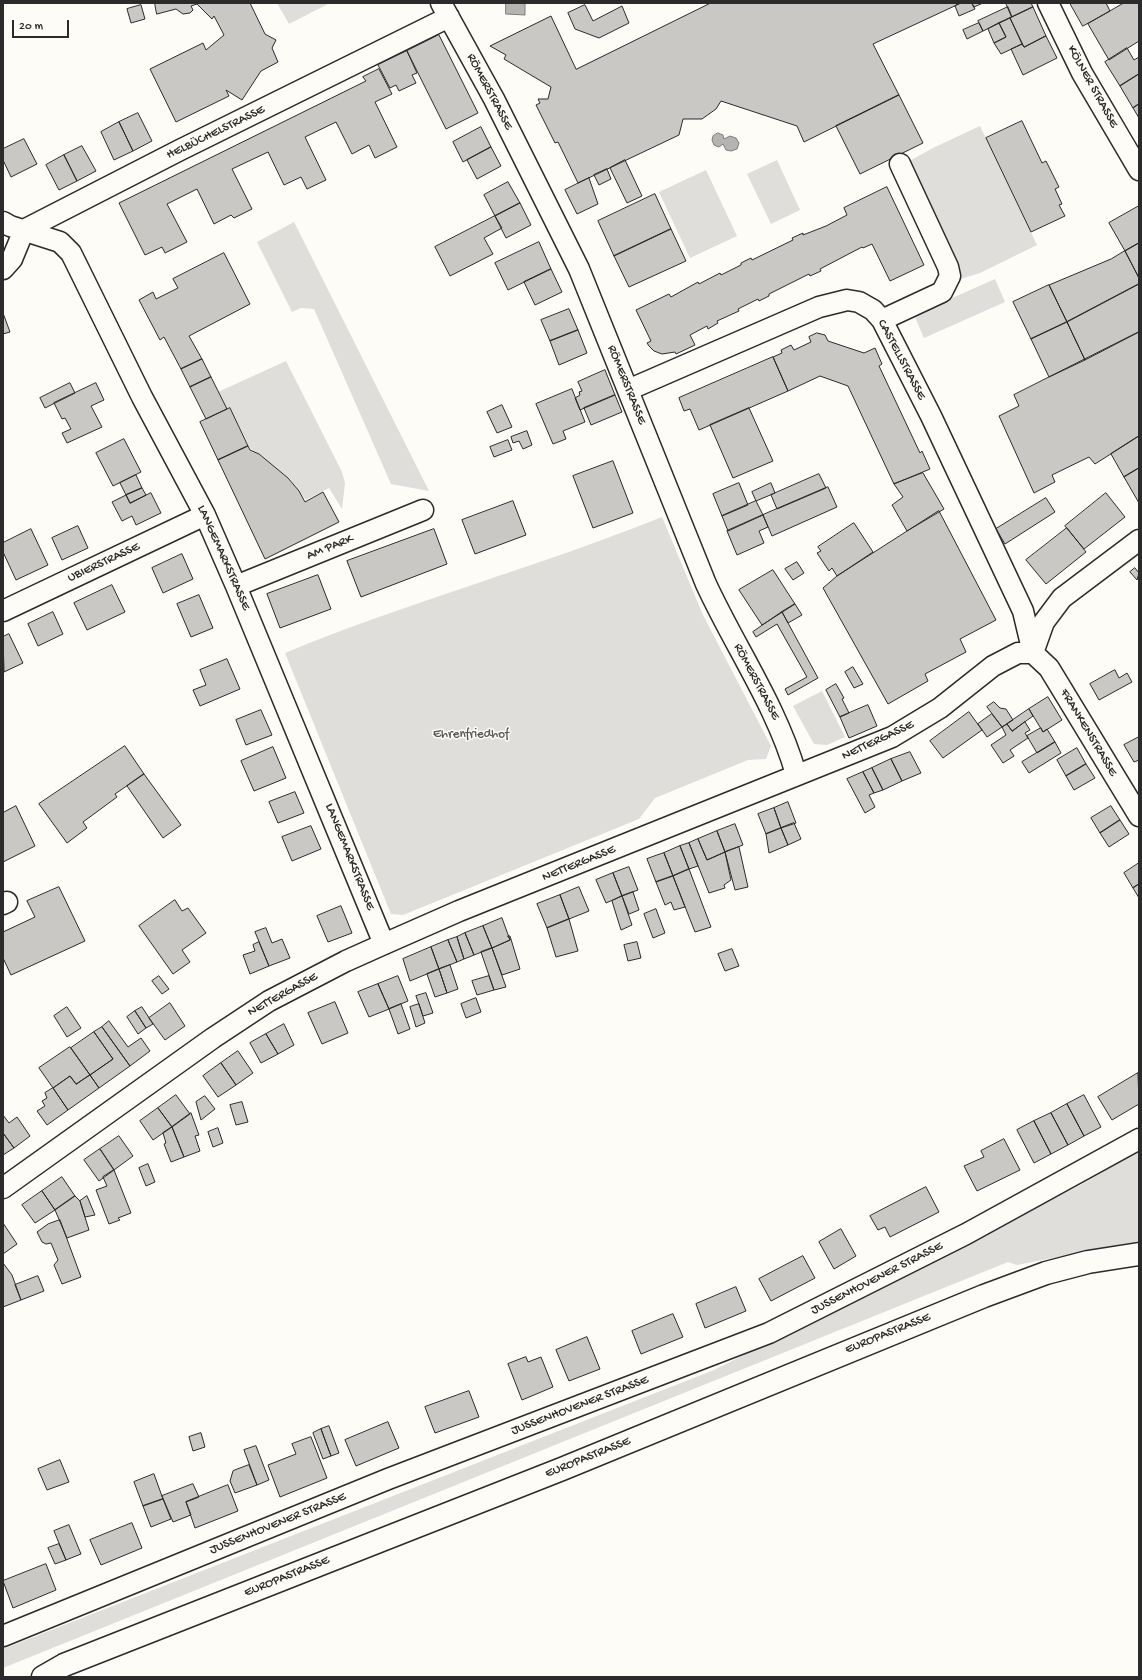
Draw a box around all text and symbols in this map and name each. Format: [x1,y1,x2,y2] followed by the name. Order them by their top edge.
[14,12,71,38] scale bar
[19,20,43,34] text: 20 m
[1063,43,1121,131] street label: KÖLNER STRASSE
[462,51,516,133] street label: RÖMERSTRASSE
[164,102,268,164] street label: HELBÜCHELSTRASSE
[873,317,929,403] street label: CASTELLSTRASSE
[603,343,649,427] street label: RÖMERSTRASSE
[193,503,253,613] street label: LANGEMARKSTRASSE
[305,532,355,564] street label: AM PARK
[65,539,143,587] street label: UBIERSTRASSE
[729,641,783,723] street label: RÖMERSTRASSE
[1056,687,1120,779] street label: FRANKENSTRASSE
[840,718,916,764] street label: NETTERGASSE
[433,727,509,743] park label: Ehrenfriedhof
[321,801,377,913] street label: LANGEMARKSTRASSE
[540,842,618,886] street label: NETTERGASSE
[245,969,321,1021] street label: NETTERGASSE
[809,1239,945,1319] street label: JUSSENHOVENER STRASSE
[843,1310,933,1358] street label: EUROPASTRASSE
[509,1373,651,1439] street label: JUSSENHOVENER STRASSE
[543,1434,633,1482] street label: EUROPASTRASSE
[208,1489,348,1559] street label: JUSSENHOVENER STRASSE
[242,1553,332,1601] street label: EUROPASTRASSE

